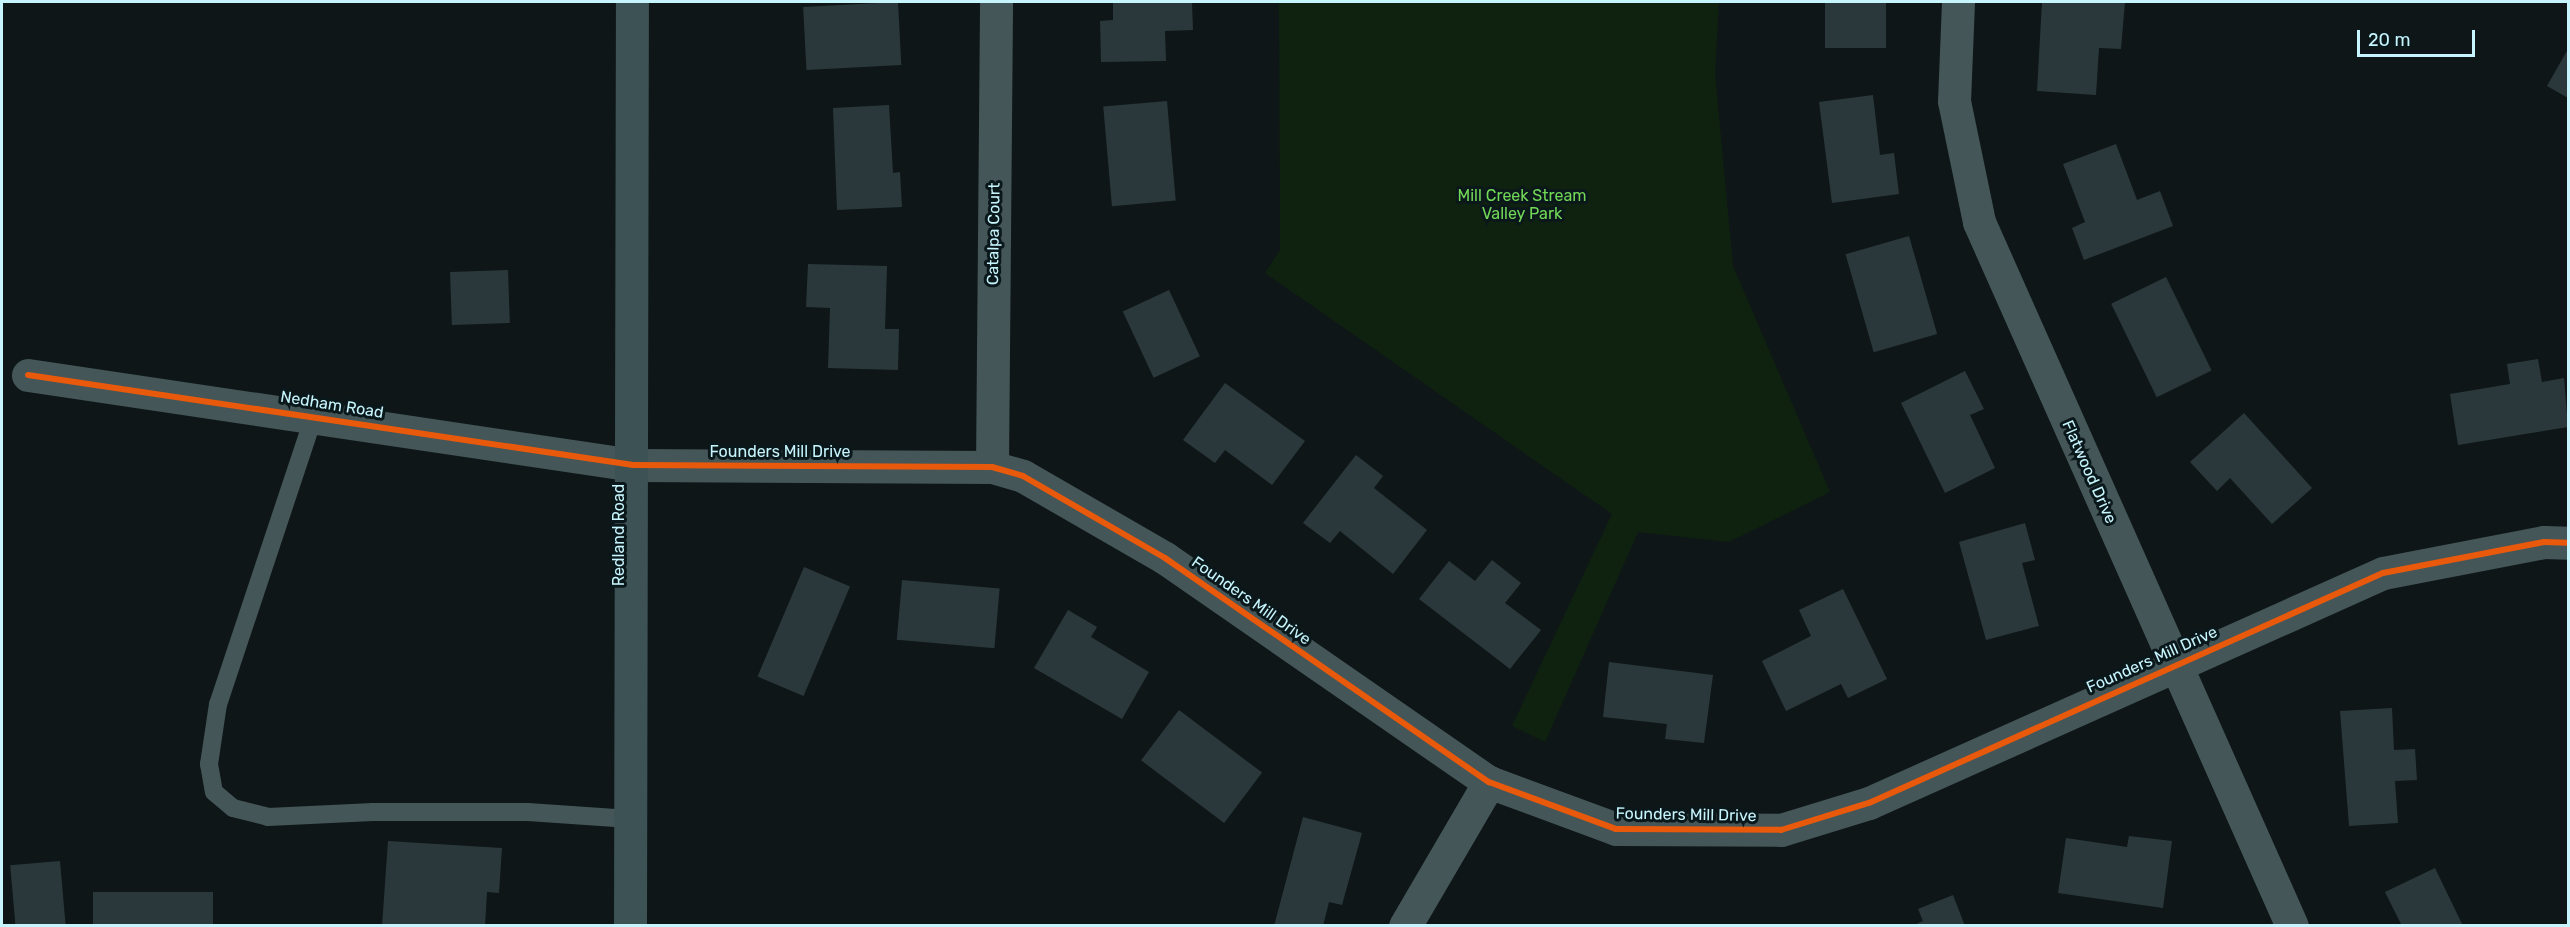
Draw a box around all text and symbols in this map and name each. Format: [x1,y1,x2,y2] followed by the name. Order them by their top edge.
[2360,18,2478,56] scale bar
[2368,29,2410,51] text: 20 m
[984,183,1004,285] street label: Catalpa Court
[1457,186,1587,224] park label: Mill Creek Stream Valley Park
[279,387,385,423] street label: Nedham Road
[2058,417,2120,527] street label: Flatwood Drive
[709,442,851,462] street label: Founders Mill Drive
[609,484,629,586] street label: Redland Road
[1188,553,1314,649] street label: Founders Mill Drive
[2084,623,2220,697] street label: Founders Mill Drive
[1615,804,1757,826] street label: Founders Mill Drive

